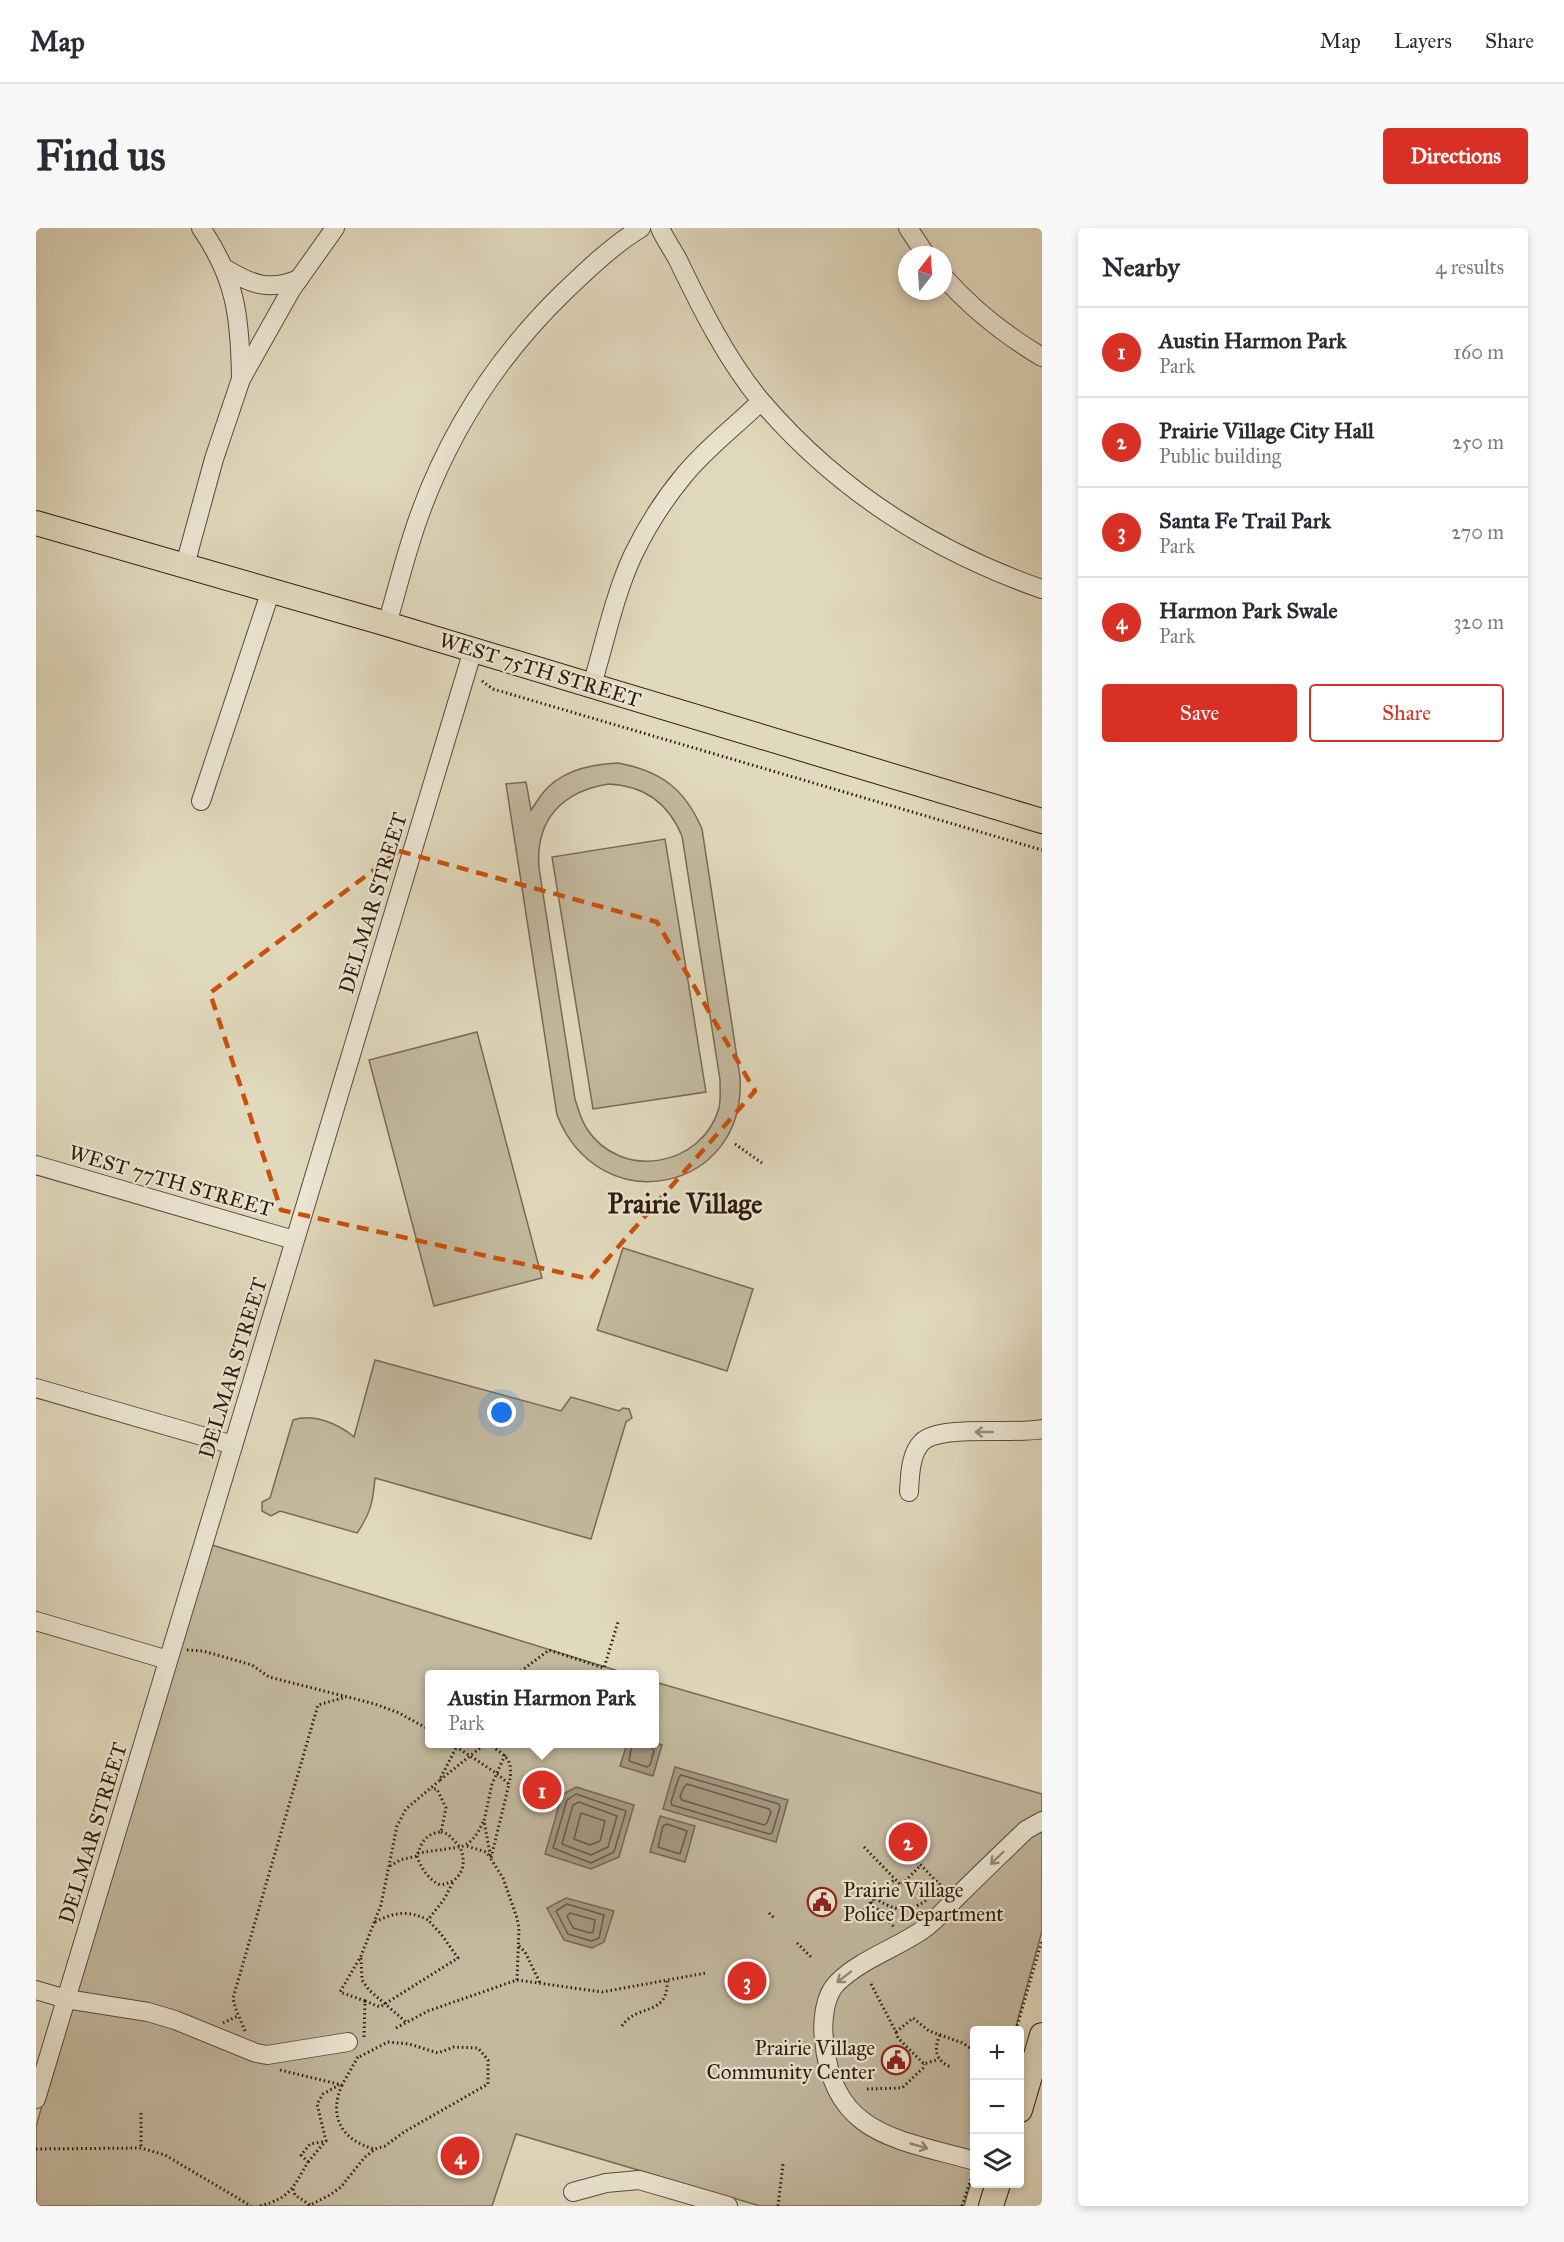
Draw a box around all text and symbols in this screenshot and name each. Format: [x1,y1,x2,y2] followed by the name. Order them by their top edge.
[30,24,85,59] text: Map
[1320,28,1361,54] text: Map
[1394,28,1452,54] text: Layers
[1485,28,1534,54] text: Share
[1383,128,1528,184] button: Directions
[36,130,166,182] text: Find us
[898,246,952,300] north arrow
[1102,251,1180,283] text: Nearby
[1435,255,1504,279] text: 4 results
[1159,327,1346,354] text: Austin Harmon Park
[1118,340,1125,364] text: 1
[1453,340,1504,364] text: 160 m
[1159,354,1195,378] text: Park
[1159,417,1374,444] text: Prairie Village City Hall
[1117,430,1126,454] text: 2
[1452,430,1504,454] text: 250 m
[1159,444,1281,468] text: Public building
[1159,507,1331,534] text: Santa Fe Trail Park
[1118,520,1126,544] text: 3
[1451,520,1504,544] text: 270 m
[1159,534,1195,558] text: Park
[1159,597,1338,624] text: Harmon Park Swale
[1116,610,1127,634] text: 4
[1453,610,1504,634] text: 320 m
[1159,624,1195,648] text: Park
[436,627,644,713] street label: WEST 75TH STREET
[1102,684,1297,742] button: Save
[1309,684,1504,742] button: Share
[333,809,413,997] street label: DELMAR STREET
[66,1139,276,1223] street label: WEST 77TH STREET
[608,1187,762,1221] district label: Prairie Village
[193,1274,273,1462] street label: DELMAR STREET
[487,1398,516,1427] your location
[974,1426,994,1438] one-way arrow
[425,1670,659,1748] popup
[448,1684,636,1711] text: Austin Harmon Park
[448,1711,484,1735] text: Park
[53,1739,133,1927] street label: DELMAR STREET
[522,1768,562,1812] pin: 1
[888,1820,928,1864] pin: 2
[990,1850,1005,1865] one-way arrow
[843,1877,1004,1927] place label: Prairie Village Police Department
[806,1886,838,1918] public building icon: Prairie Village Police Department
[728,1958,766,2004] pin: 3
[837,1970,853,1983] one-way arrow
[970,2026,1024,2188] map controls
[970,2026,1024,2080] button: +
[706,2035,875,2085] place label: Prairie Village Community Center
[880,2044,912,2076] public building icon: Prairie Village Community Center
[970,2080,1024,2134] button: −
[440,2134,480,2178] pin: 4
[970,2134,1024,2188] button: layers
[909,2140,928,2152] one-way arrow

